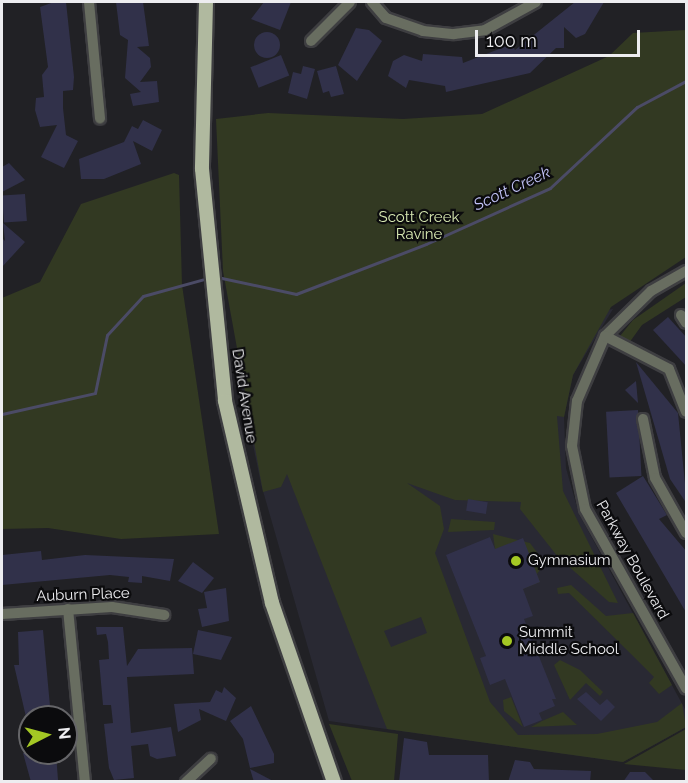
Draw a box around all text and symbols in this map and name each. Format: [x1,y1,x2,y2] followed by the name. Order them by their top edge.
[478,18,643,56] scale bar
[486,30,537,51] text: 100 m
[471,163,553,215] water label: Scott Creek
[379,208,459,243] park label: Scott Creek Ravine
[228,347,260,445] street label: David Avenue
[592,497,672,623] street label: Parkway Boulevard
[528,552,611,570] place label: Gymnasium
[509,554,523,568] marker: Gymnasium
[36,584,130,606] street label: Auburn Place
[519,623,619,658] place label: Summit Middle School
[500,634,514,648] marker: Summit Middle School
[18,705,78,765] north arrow
[54,726,74,740] text: N

